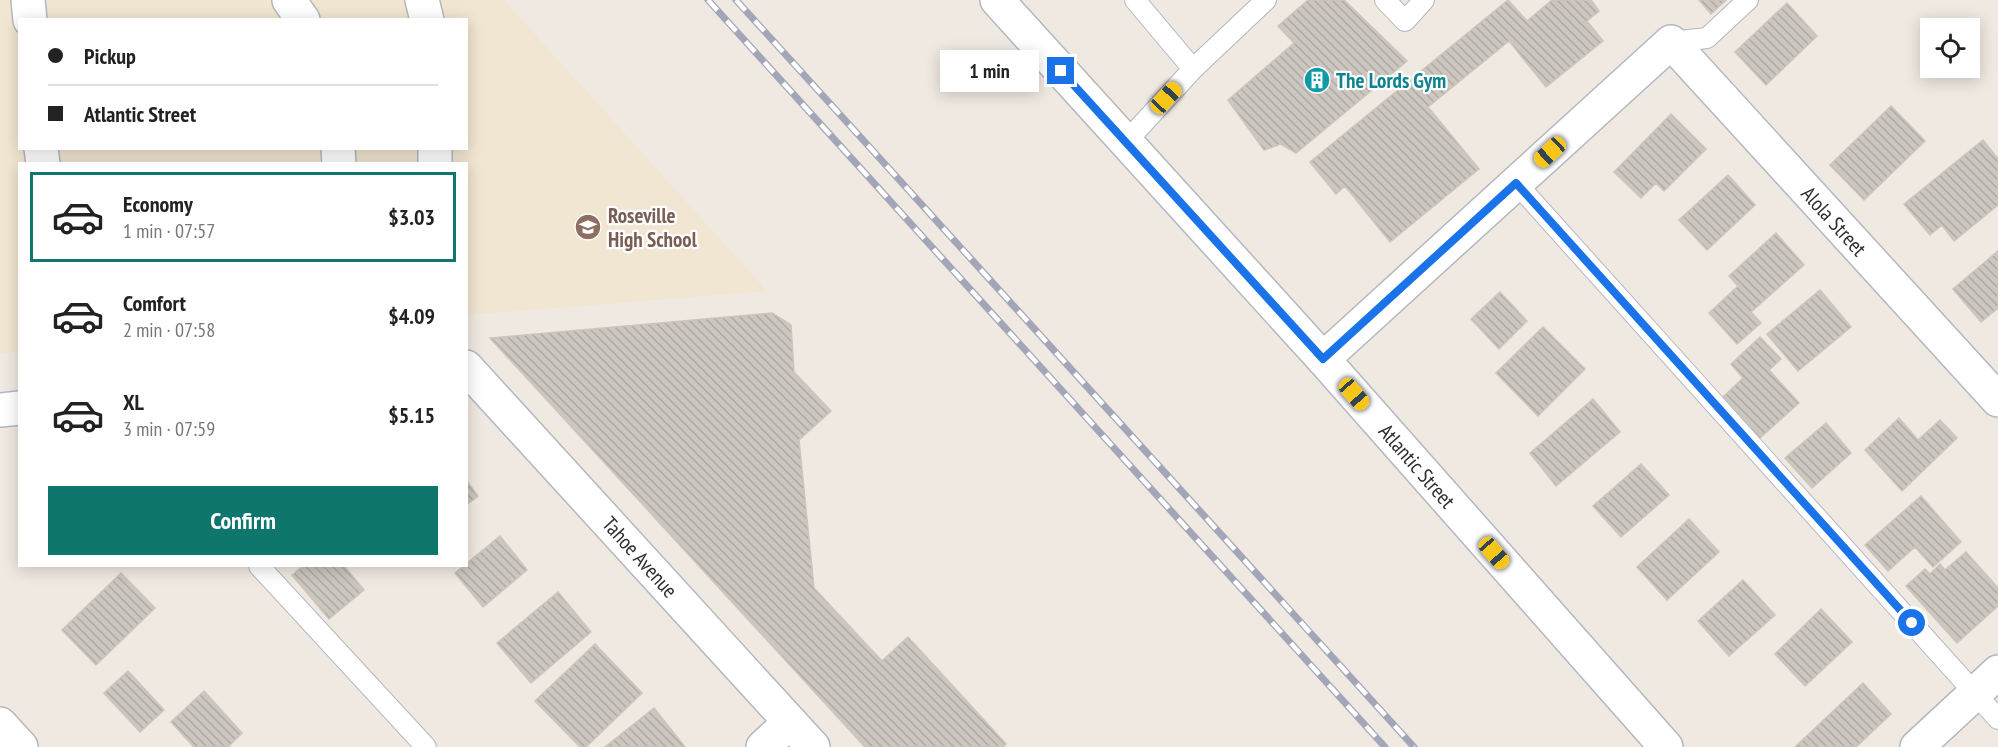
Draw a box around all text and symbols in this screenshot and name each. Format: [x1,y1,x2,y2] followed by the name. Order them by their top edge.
[1920,18,1980,78] map controls
[1920,18,1980,78] button: locate
[84,42,136,70] text: Pickup
[941,50,1040,92] callout: 1 min
[1047,57,1074,84] route end
[969,58,1010,84] text: 1 min
[1302,65,1332,95] building icon: The Lords Gym
[1336,67,1446,94] place label: The Lords Gym
[1147,79,1185,117] car
[84,100,196,128] text: Atlantic Street
[1531,133,1569,171] car
[1795,180,1873,262] street label: Alola Street
[51,190,105,244] icon: car
[123,190,193,218] text: Economy
[608,202,698,253] place label: Roseville High School
[388,203,435,231] text: $3.03
[573,212,603,242] school or university icon: Roseville High School
[123,218,215,244] text: 1 min · 07:57
[51,289,105,343] icon: car
[123,289,186,317] text: Comfort
[388,302,435,330] text: $4.09
[123,317,215,343] text: 2 min · 07:58
[1335,375,1373,413] car
[51,388,105,442] icon: car
[123,388,144,416] text: XL
[388,401,435,429] text: $5.15
[123,416,215,442] text: 3 min · 07:59
[1373,418,1461,514] street label: Atlantic Street
[48,486,438,555] button: Confirm
[597,511,683,603] street label: Tahoe Avenue
[1475,534,1513,572] car
[1898,609,1925,636] route start

